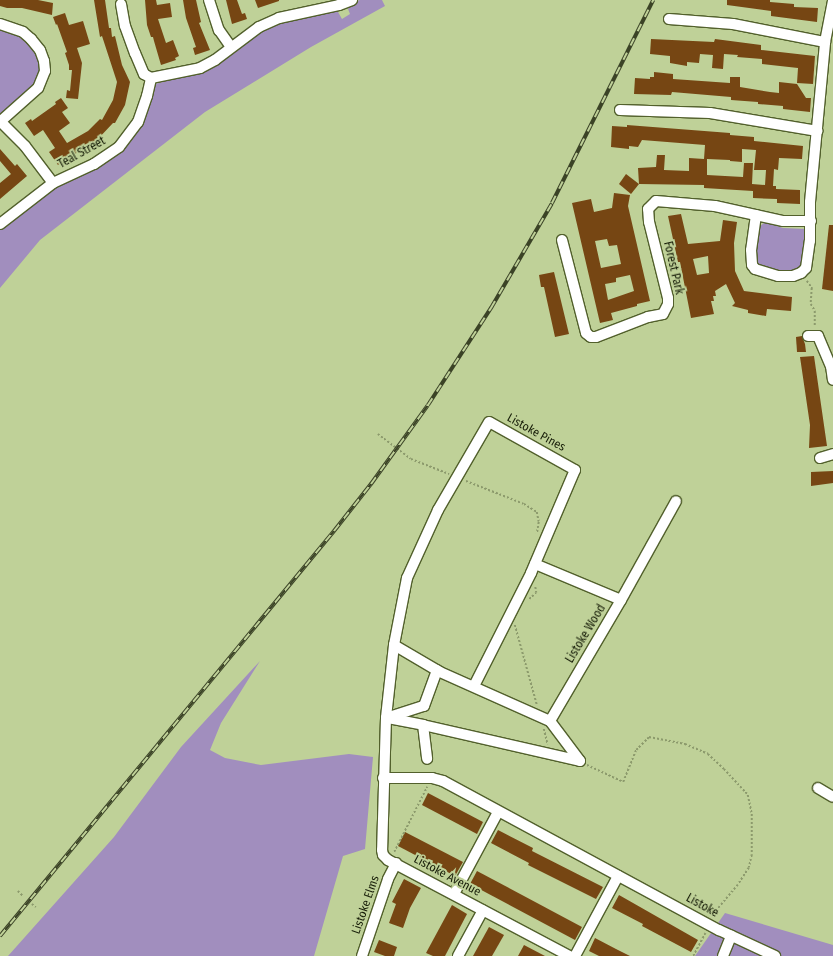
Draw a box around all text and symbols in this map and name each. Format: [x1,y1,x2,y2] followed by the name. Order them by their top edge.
[56,134,108,172] street label: Teal Street
[660,240,686,296] street label: Forest Park
[504,411,568,455] street label: Listoke Pines
[563,602,609,666] street label: Listoke Wood
[411,852,483,900] street label: Listoke Avenue
[349,874,383,936] street label: Listoke Elms
[683,891,721,921] street label: Listoke

